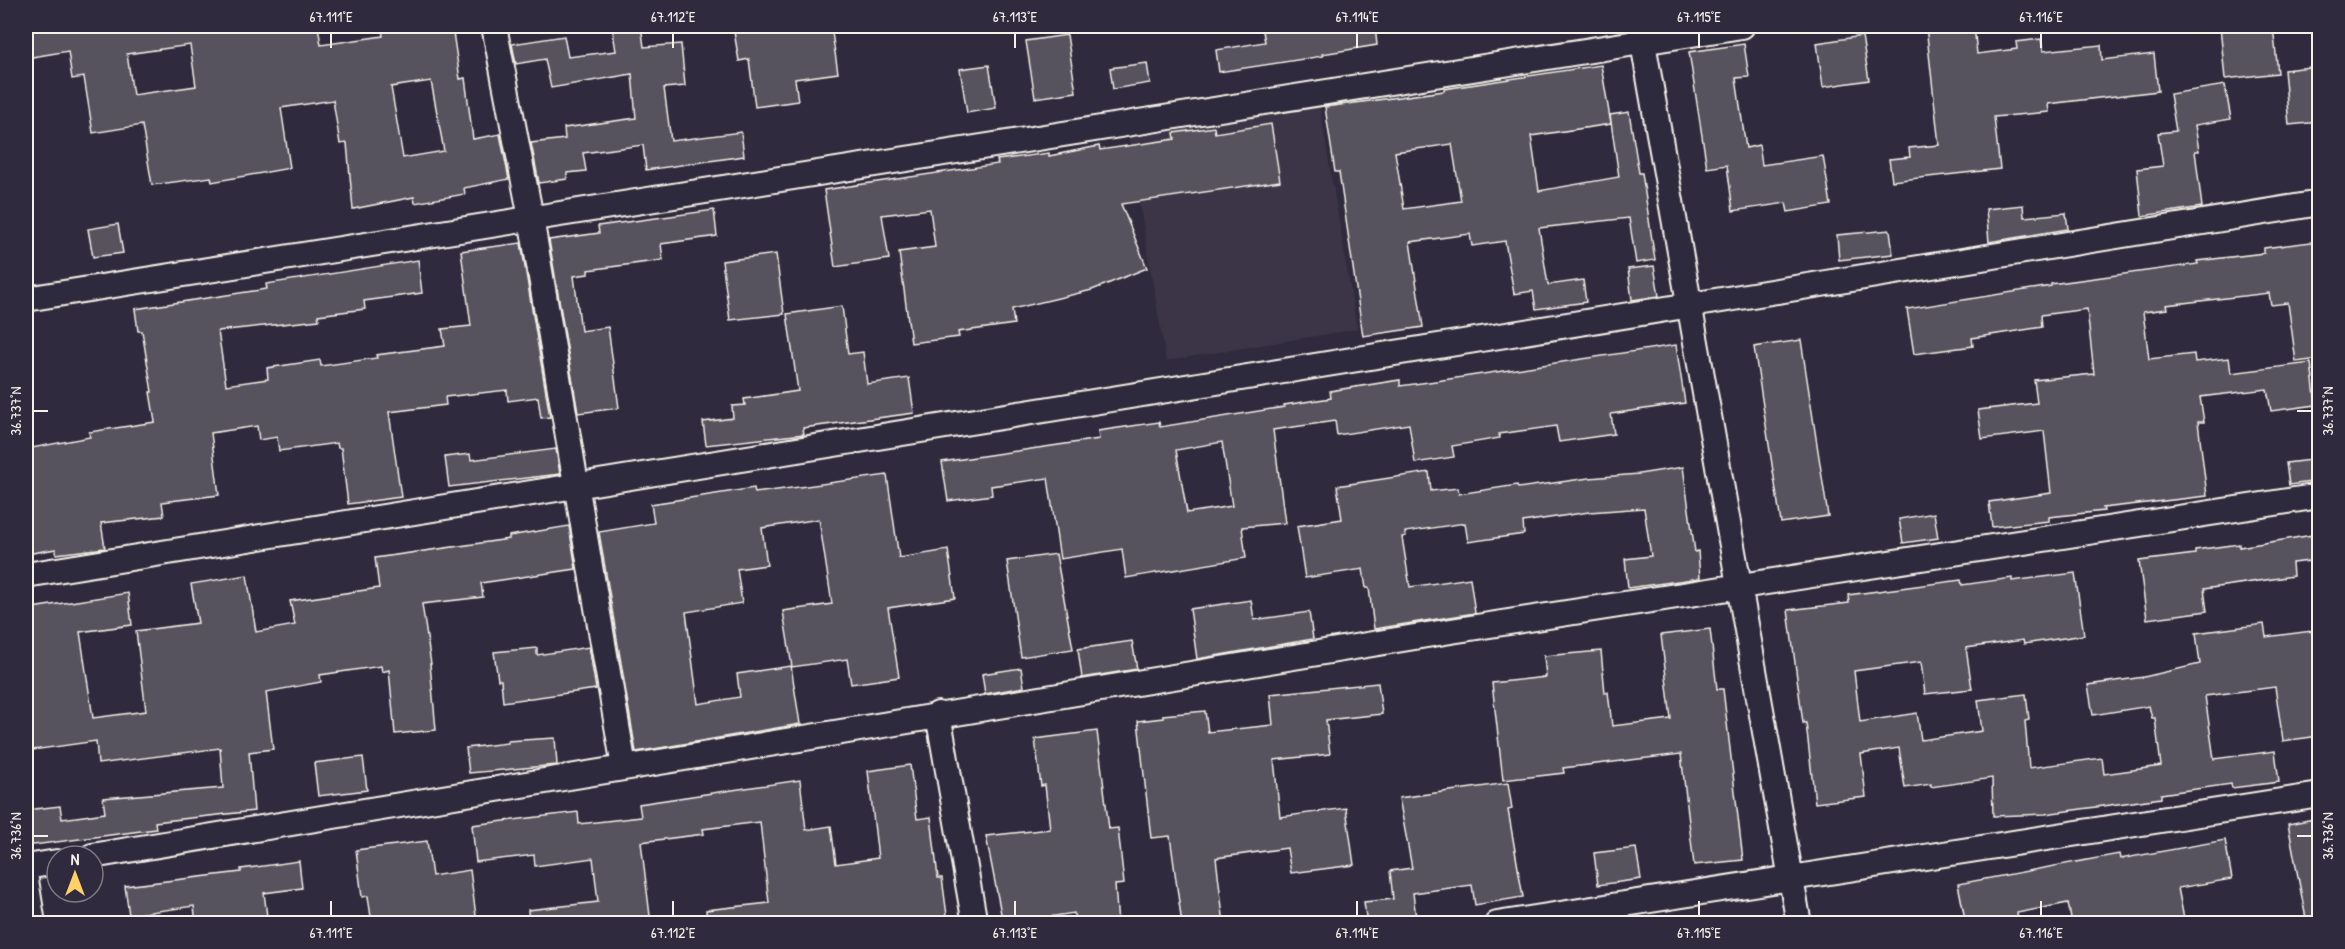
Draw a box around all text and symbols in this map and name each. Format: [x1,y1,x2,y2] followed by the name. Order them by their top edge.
[309,6,353,27] text: 67.111°E
[651,6,696,27] text: 67.112°E
[993,6,1038,27] text: 67.113°E
[1335,6,1379,27] text: 67.114°E
[1677,6,1721,27] text: 67.115°E
[2019,6,2063,27] text: 67.116°E
[5,387,26,435] text: 36.737°N
[2317,387,2338,435] text: 36.737°N
[5,812,26,860] text: 36.736°N
[2317,812,2338,860] text: 36.736°N
[45,844,105,904] north arrow
[71,848,80,870] text: N
[309,922,353,943] text: 67.111°E
[651,922,696,943] text: 67.112°E
[993,922,1038,943] text: 67.113°E
[1335,922,1379,943] text: 67.114°E
[1677,922,1721,943] text: 67.115°E
[2019,922,2063,943] text: 67.116°E

